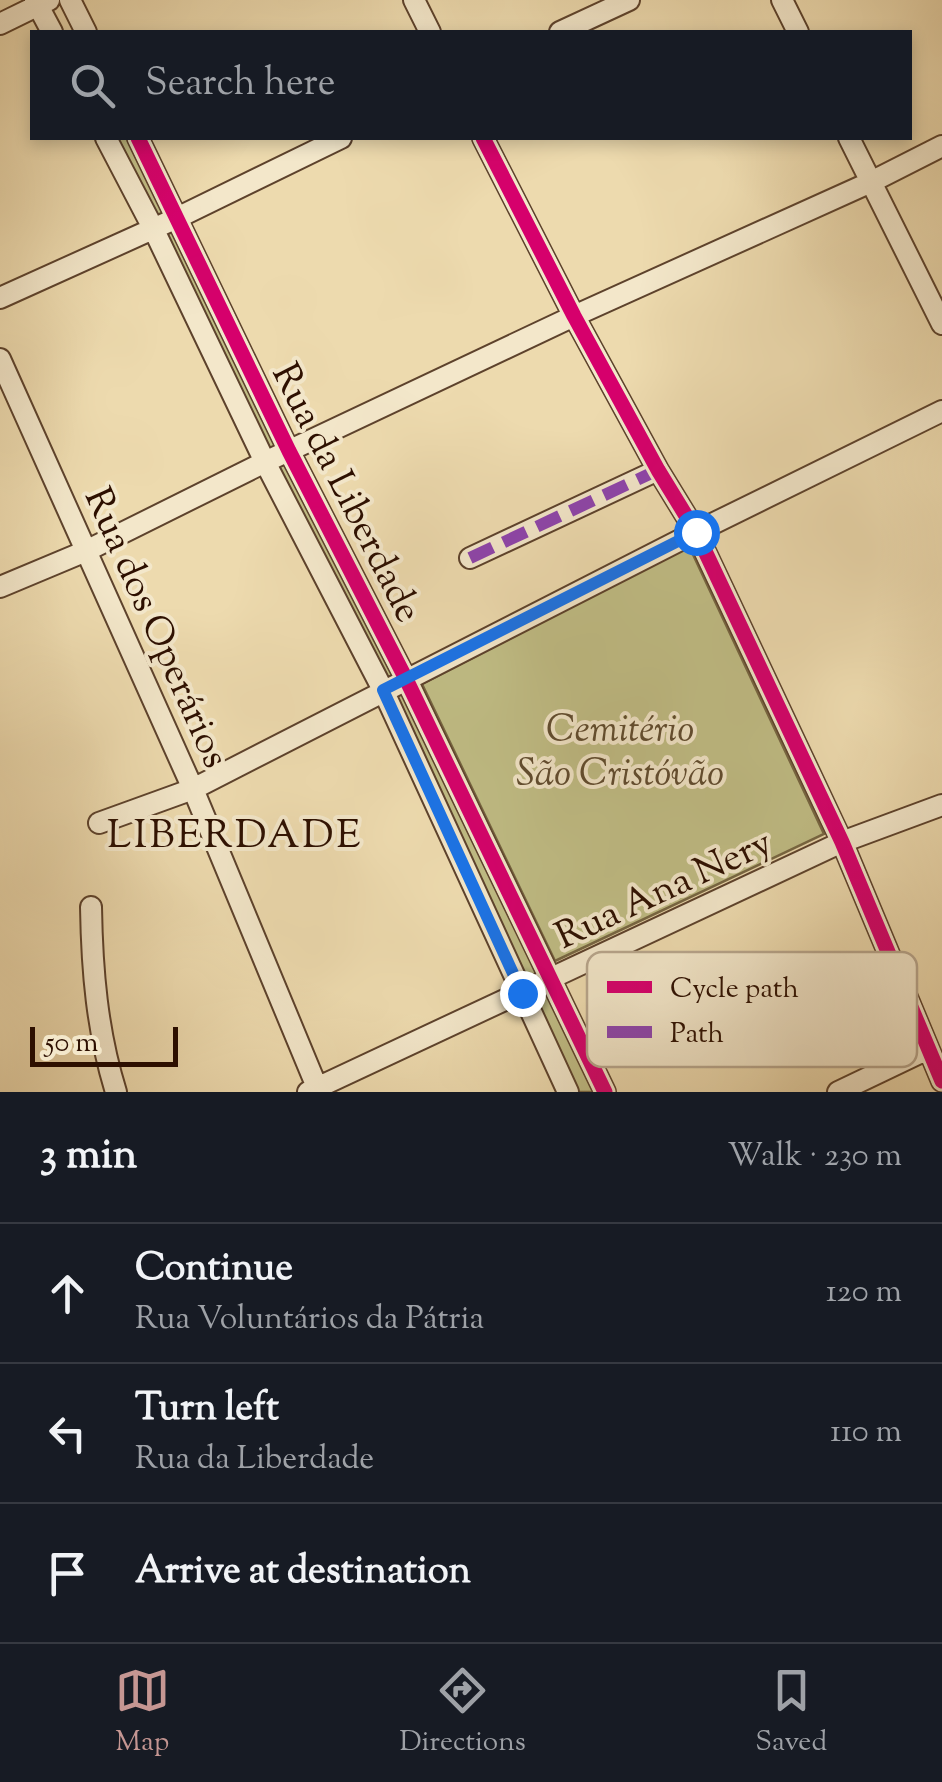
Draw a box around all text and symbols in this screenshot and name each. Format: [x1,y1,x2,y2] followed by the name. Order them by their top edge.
[30,30,912,140] search box
[65,58,120,113] icon: search
[145,58,336,112] text: Search here
[256,355,433,633] street label: Rua da Liberdade
[68,480,240,777] street label: Rua dos Operários
[674,510,720,556] route start
[516,705,724,803] park label: Cemitério São Cristóvão
[107,809,363,866] district label: LIBERDADE
[548,818,782,965] street label: Rua Ana Nery
[587,952,917,1067] legend
[670,970,799,1010] text: Cycle path
[500,971,546,1017] route end
[670,1015,724,1055] text: Path
[30,1022,178,1066] scale bar
[45,1024,99,1064] text: 50 m
[40,1127,137,1187] text: 3 min
[727,1134,902,1180] text: Walk · 230 m
[135,1243,293,1297] text: Continue
[40,1266,95,1321] icon: ahead
[826,1270,902,1316] text: 120 m
[135,1297,484,1343] text: Rua Voluntários da Pátria
[135,1383,279,1437] text: Turn left
[40,1406,95,1461] icon: left
[830,1410,902,1456] text: 110 m
[135,1437,374,1483] text: Rua da Liberdade
[40,1546,95,1601] icon: arrive
[135,1546,471,1600] text: Arrive at destination
[115,1663,170,1763] tab: Map
[399,1663,526,1763] tab: Directions
[755,1663,827,1763] tab: Saved

